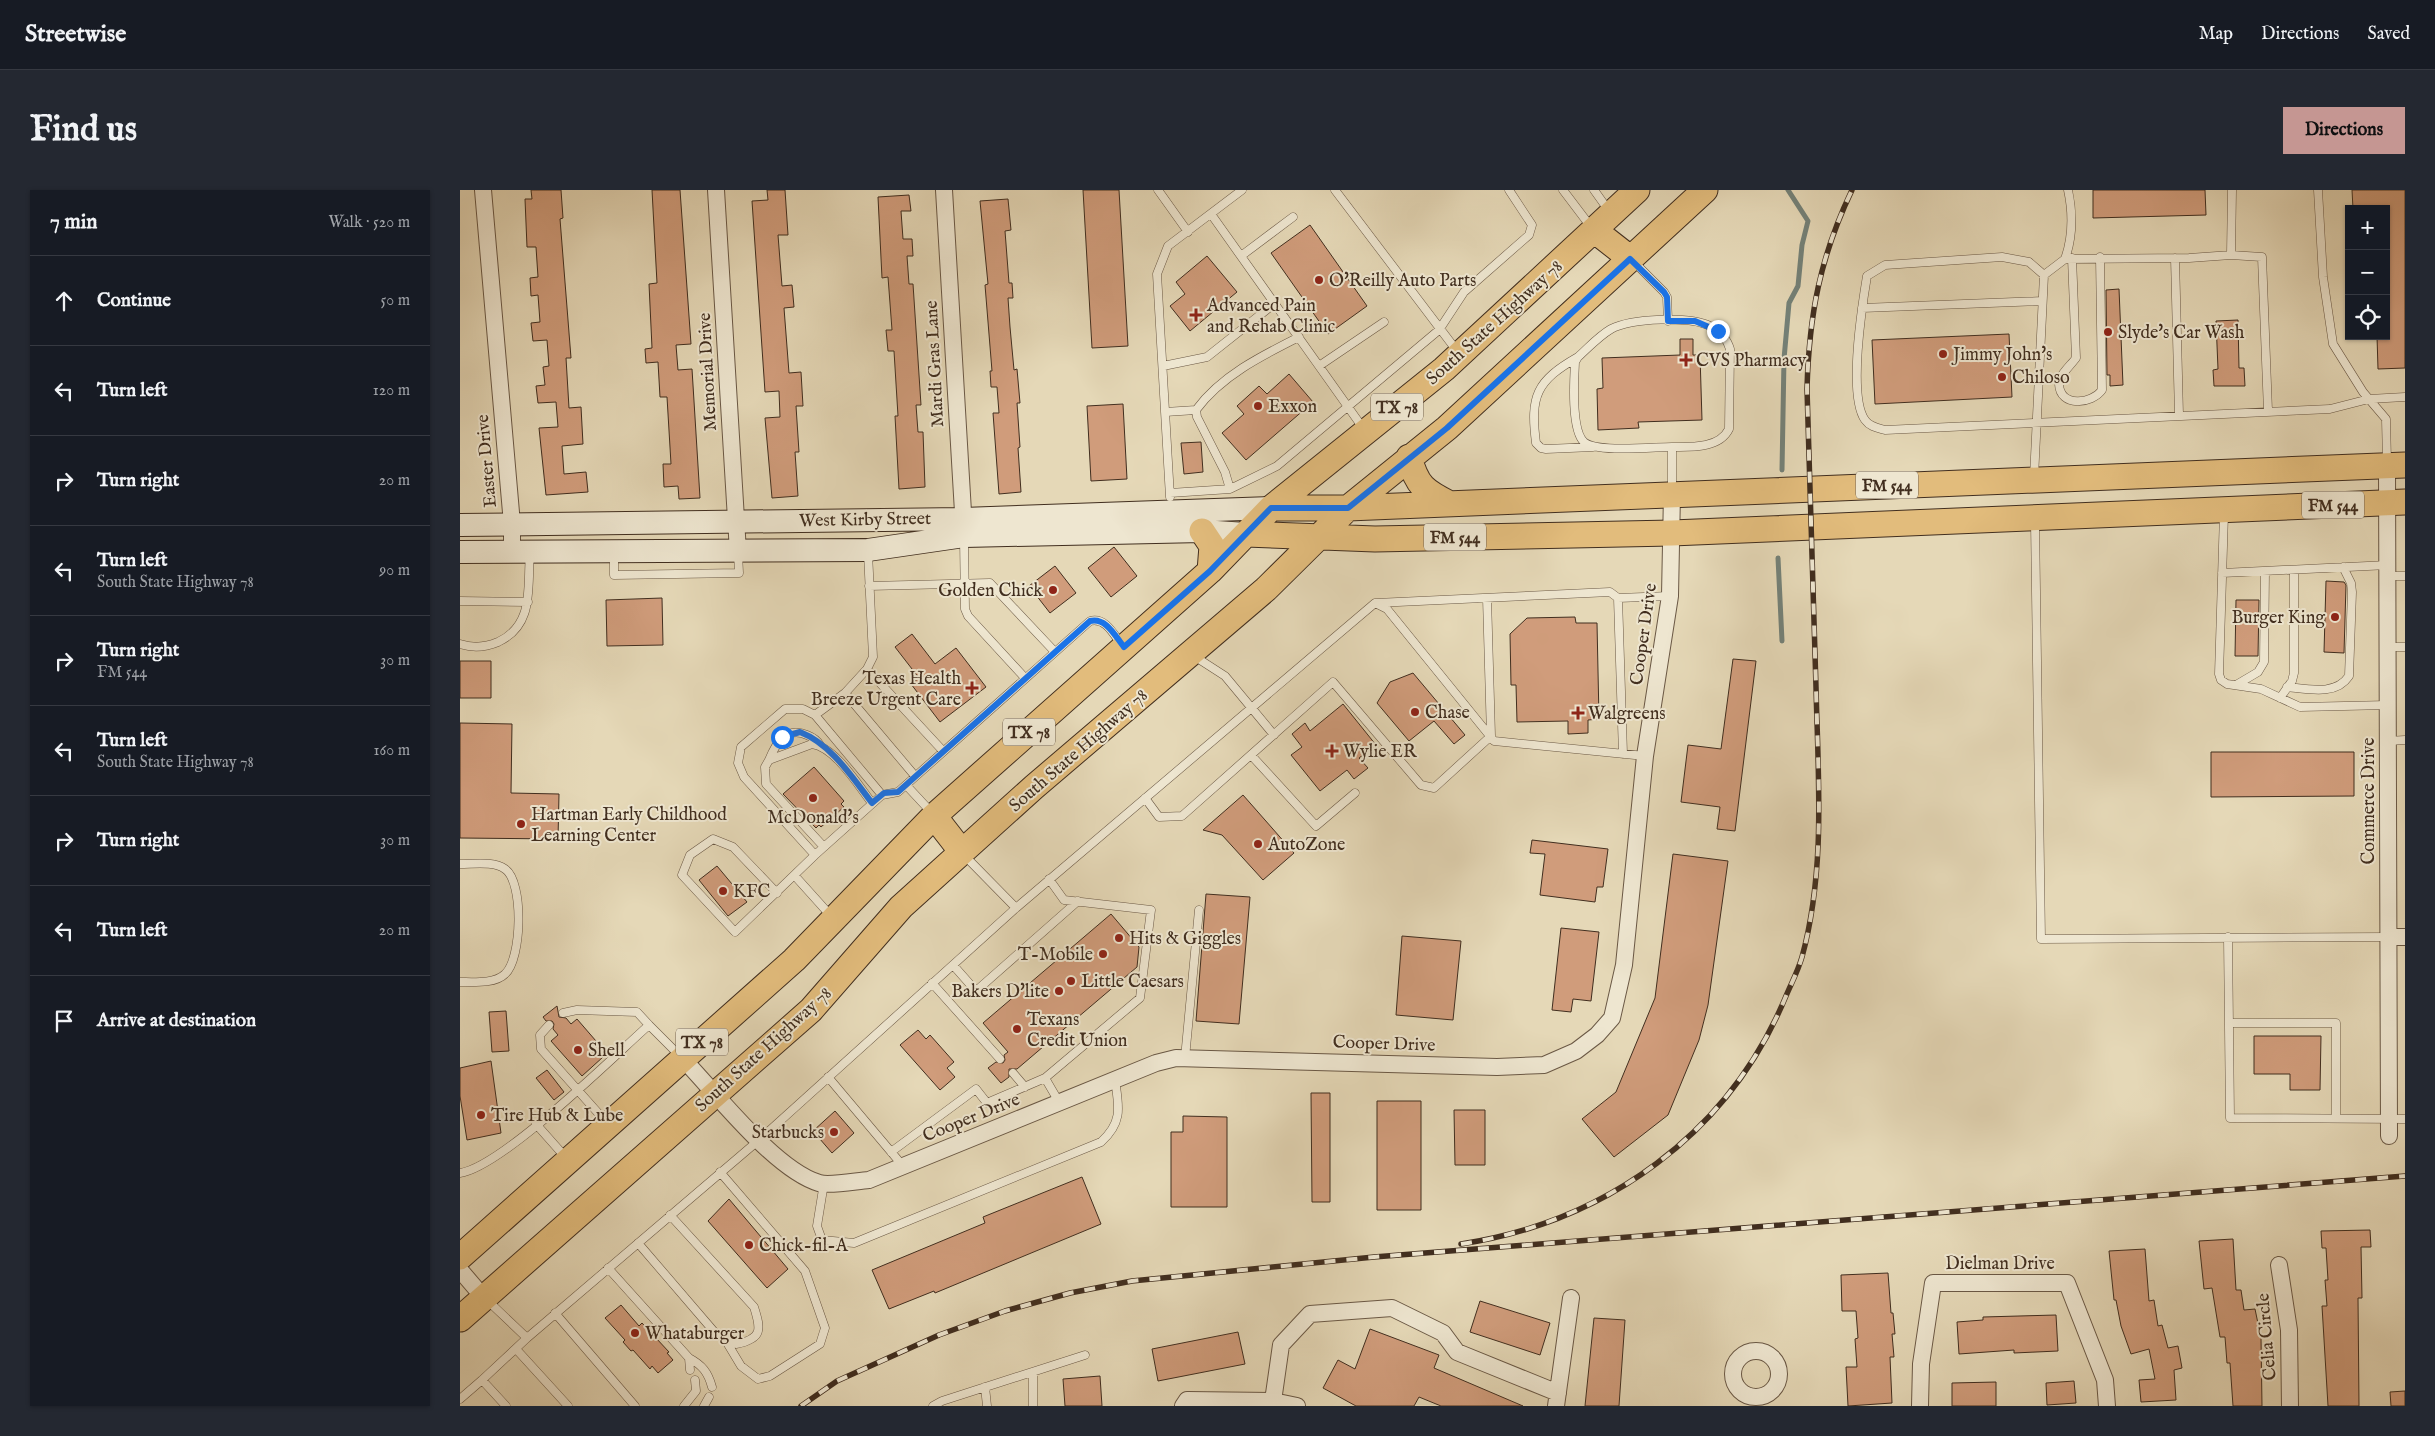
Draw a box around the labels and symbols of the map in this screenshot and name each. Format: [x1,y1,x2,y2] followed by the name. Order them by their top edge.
[1422,256,1568,391] street label: South State Highway 78
[1329,270,1476,293] place label: O'Reilly Auto Parts
[1313,274,1325,286] marker: O'Reilly Auto Parts
[1206,295,1336,339] place label: Advanced Pain and Rehab Clinic
[921,300,950,428] street label: Mardi Gras Lane
[1189,308,1203,322] marker: Advanced Pain and Rehab Clinic
[694,312,723,432] street label: Memorial Drive
[1707,320,1730,343] route end
[2118,322,2245,345] place label: Slyde's Car Wash
[2102,326,2114,338] marker: Slyde's Car Wash
[1951,344,2052,367] place label: Jimmy John's
[1937,348,1949,360] marker: Jimmy John's
[1696,350,1807,373] place label: CVS Pharmacy
[1680,354,1692,366] marker: CVS Pharmacy
[2012,367,2070,390] place label: Chiloso
[1996,371,2008,383] marker: Chiloso
[1371,393,1423,420] road number: TX 78
[1268,396,1317,419] place label: Exxon
[1252,400,1264,412] marker: Exxon
[472,413,503,508] street label: Easter Drive
[1856,472,1918,498] road number: FM 544
[2302,492,2364,518] road number: FM 544
[799,508,931,533] street label: West Kirby Street
[1424,524,1486,551] road number: FM 544
[938,580,1043,603] place label: Golden Chick
[1626,582,1663,687] street label: Cooper Drive
[1047,584,1059,596] marker: Golden Chick
[2231,607,2325,630] place label: Burger King
[2329,611,2341,623] marker: Burger King
[811,668,961,712] place label: Texas Health Breeze Urgent Care
[965,681,979,695] marker: Texas Health Breeze Urgent Care
[1005,685,1153,818] street label: South State Highway 78
[1425,702,1470,725] place label: Chase
[1588,703,1666,726] place label: Walgreens
[1409,706,1421,718] marker: Chase
[1572,707,1584,719] marker: Walgreens
[1003,718,1055,746] road number: TX 78
[771,726,794,749] route start
[2358,737,2381,865] street label: Commerce Drive
[1343,741,1418,764] place label: Wylie ER
[1325,744,1339,758] marker: Wylie ER
[807,792,819,804] marker: McDonald's
[531,804,727,848] place label: Hartman Early Childhood Learning Center
[767,807,859,830] place label: McDonald's
[515,818,527,830] marker: Hartman Early Childhood Learning Center
[1267,834,1345,857] place label: AutoZone
[1252,838,1264,850] marker: AutoZone
[733,881,770,904] place label: KFC
[717,885,729,897] marker: KFC
[1129,928,1241,951] place label: Hits & Giggles
[1113,932,1125,944] marker: Hits & Giggles
[1018,944,1093,967] place label: T-Mobile
[1097,948,1109,960] marker: T-Mobile
[1081,971,1184,994] place label: Little Caesars
[1065,975,1077,987] marker: Little Caesars
[951,981,1049,1004] place label: Bakers D'lite
[691,983,837,1118] street label: South State Highway 78
[1053,985,1065,997] marker: Bakers D'lite
[1027,1009,1128,1053] place label: Texans Credit Union
[1011,1023,1023,1035] marker: Texans Credit Union
[676,1029,728,1056] road number: TX 78
[1332,1031,1436,1058] street label: Cooper Drive
[588,1040,625,1063] place label: Shell
[572,1044,584,1056] marker: Shell
[920,1088,1024,1148] street label: Cooper Drive
[491,1105,623,1128] place label: Tire Hub & Lube
[475,1109,487,1121] marker: Tire Hub & Lube
[752,1122,824,1145] place label: Starbucks
[828,1126,840,1138] marker: Starbucks
[759,1235,849,1258] place label: Chick-fil-A
[743,1239,755,1251] marker: Chick-fil-A
[1945,1253,2055,1276] street label: Dielman Drive
[2252,1292,2283,1382] street label: Celia Circle
[645,1323,745,1346] place label: Whataburger
[629,1327,641,1339] marker: Whataburger

